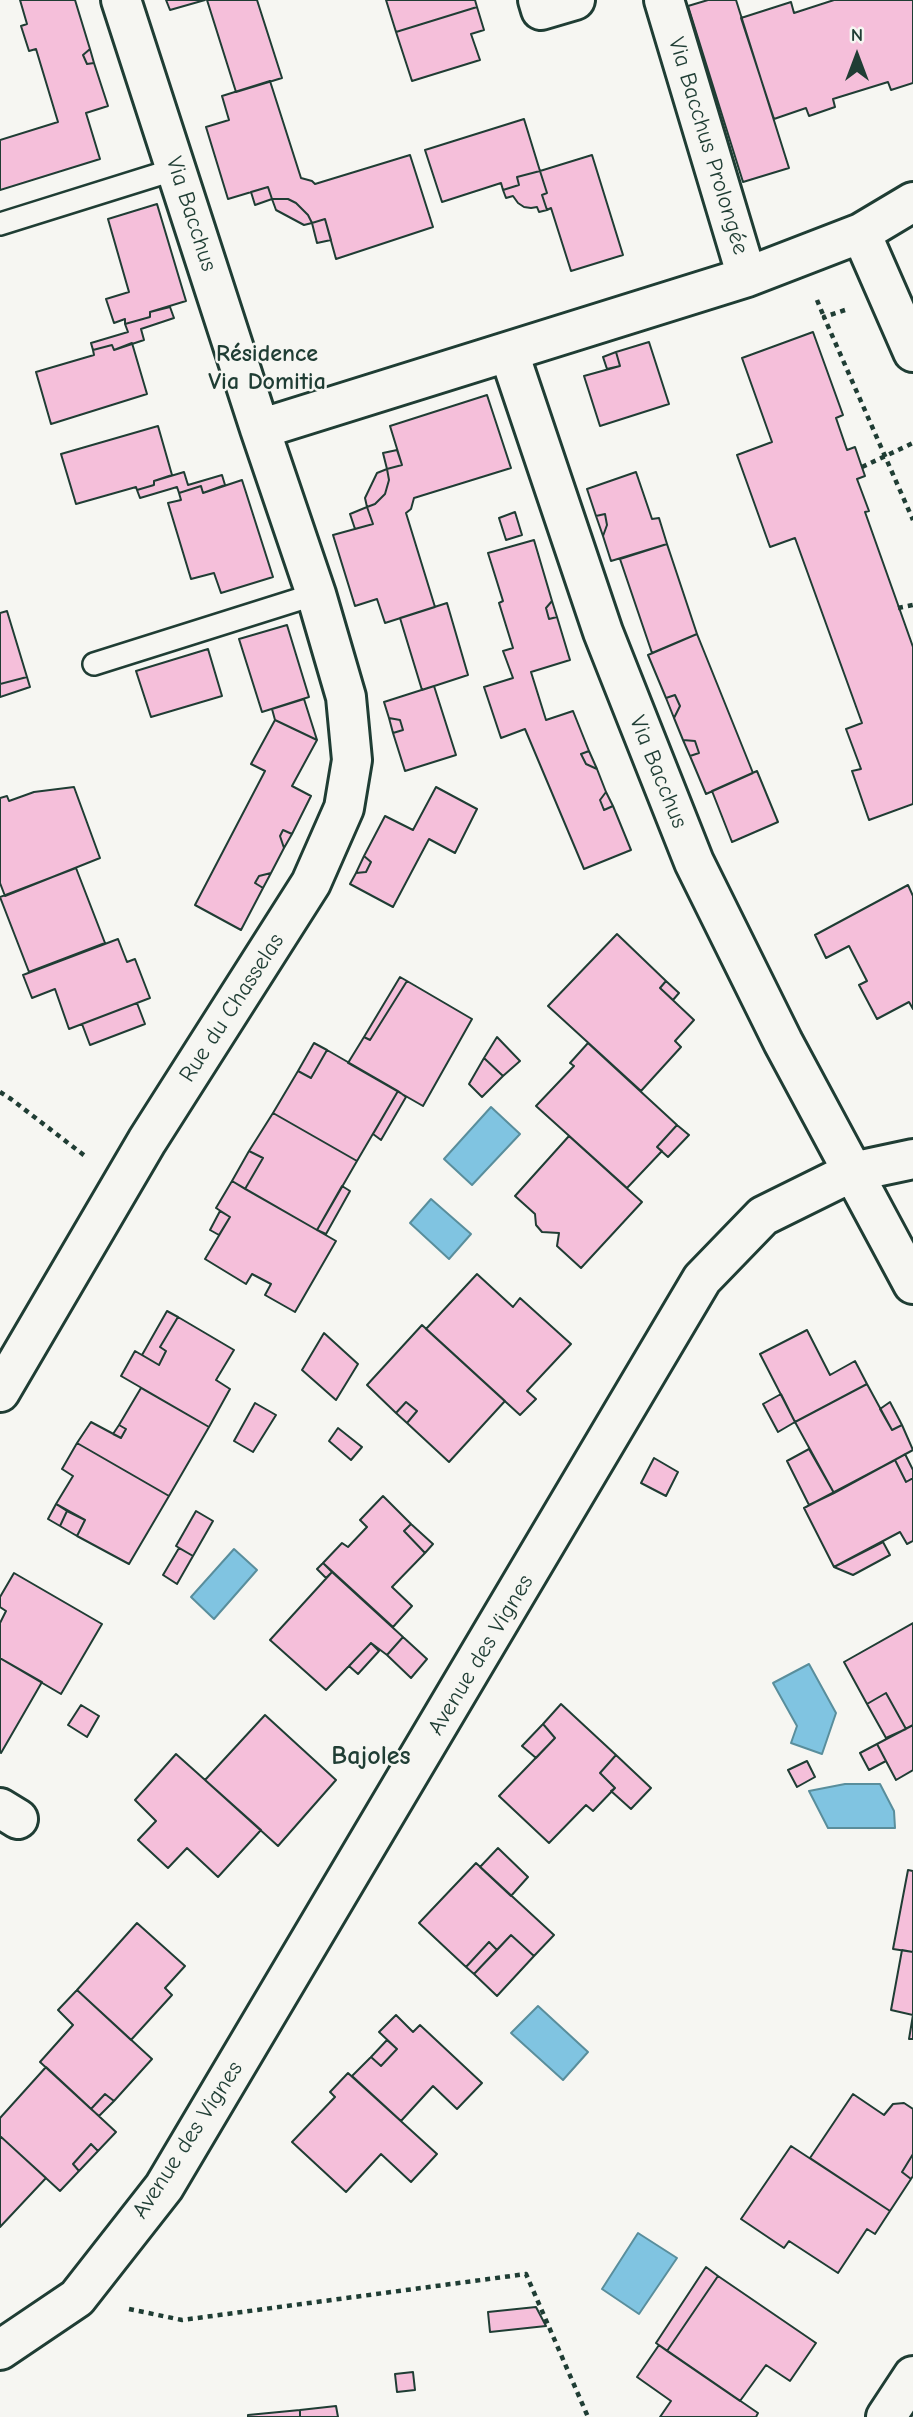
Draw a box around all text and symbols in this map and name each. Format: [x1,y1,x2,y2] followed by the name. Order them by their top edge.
[822,21,892,91] north arrow
[851,24,863,46] text: N
[662,34,754,258] street label: Via Bacchus Prolongée
[159,153,223,275] street label: Via Bacchus
[208,340,326,396] district label: Résidence Via Domitia
[623,712,693,832] street label: Via Bacchus
[174,928,290,1088] street label: Rue du Chasselas
[422,1570,540,1740] street label: Avenue des Vignes
[331,1741,411,1773] district label: Bajoles
[127,2056,249,2224] street label: Avenue des Vignes

